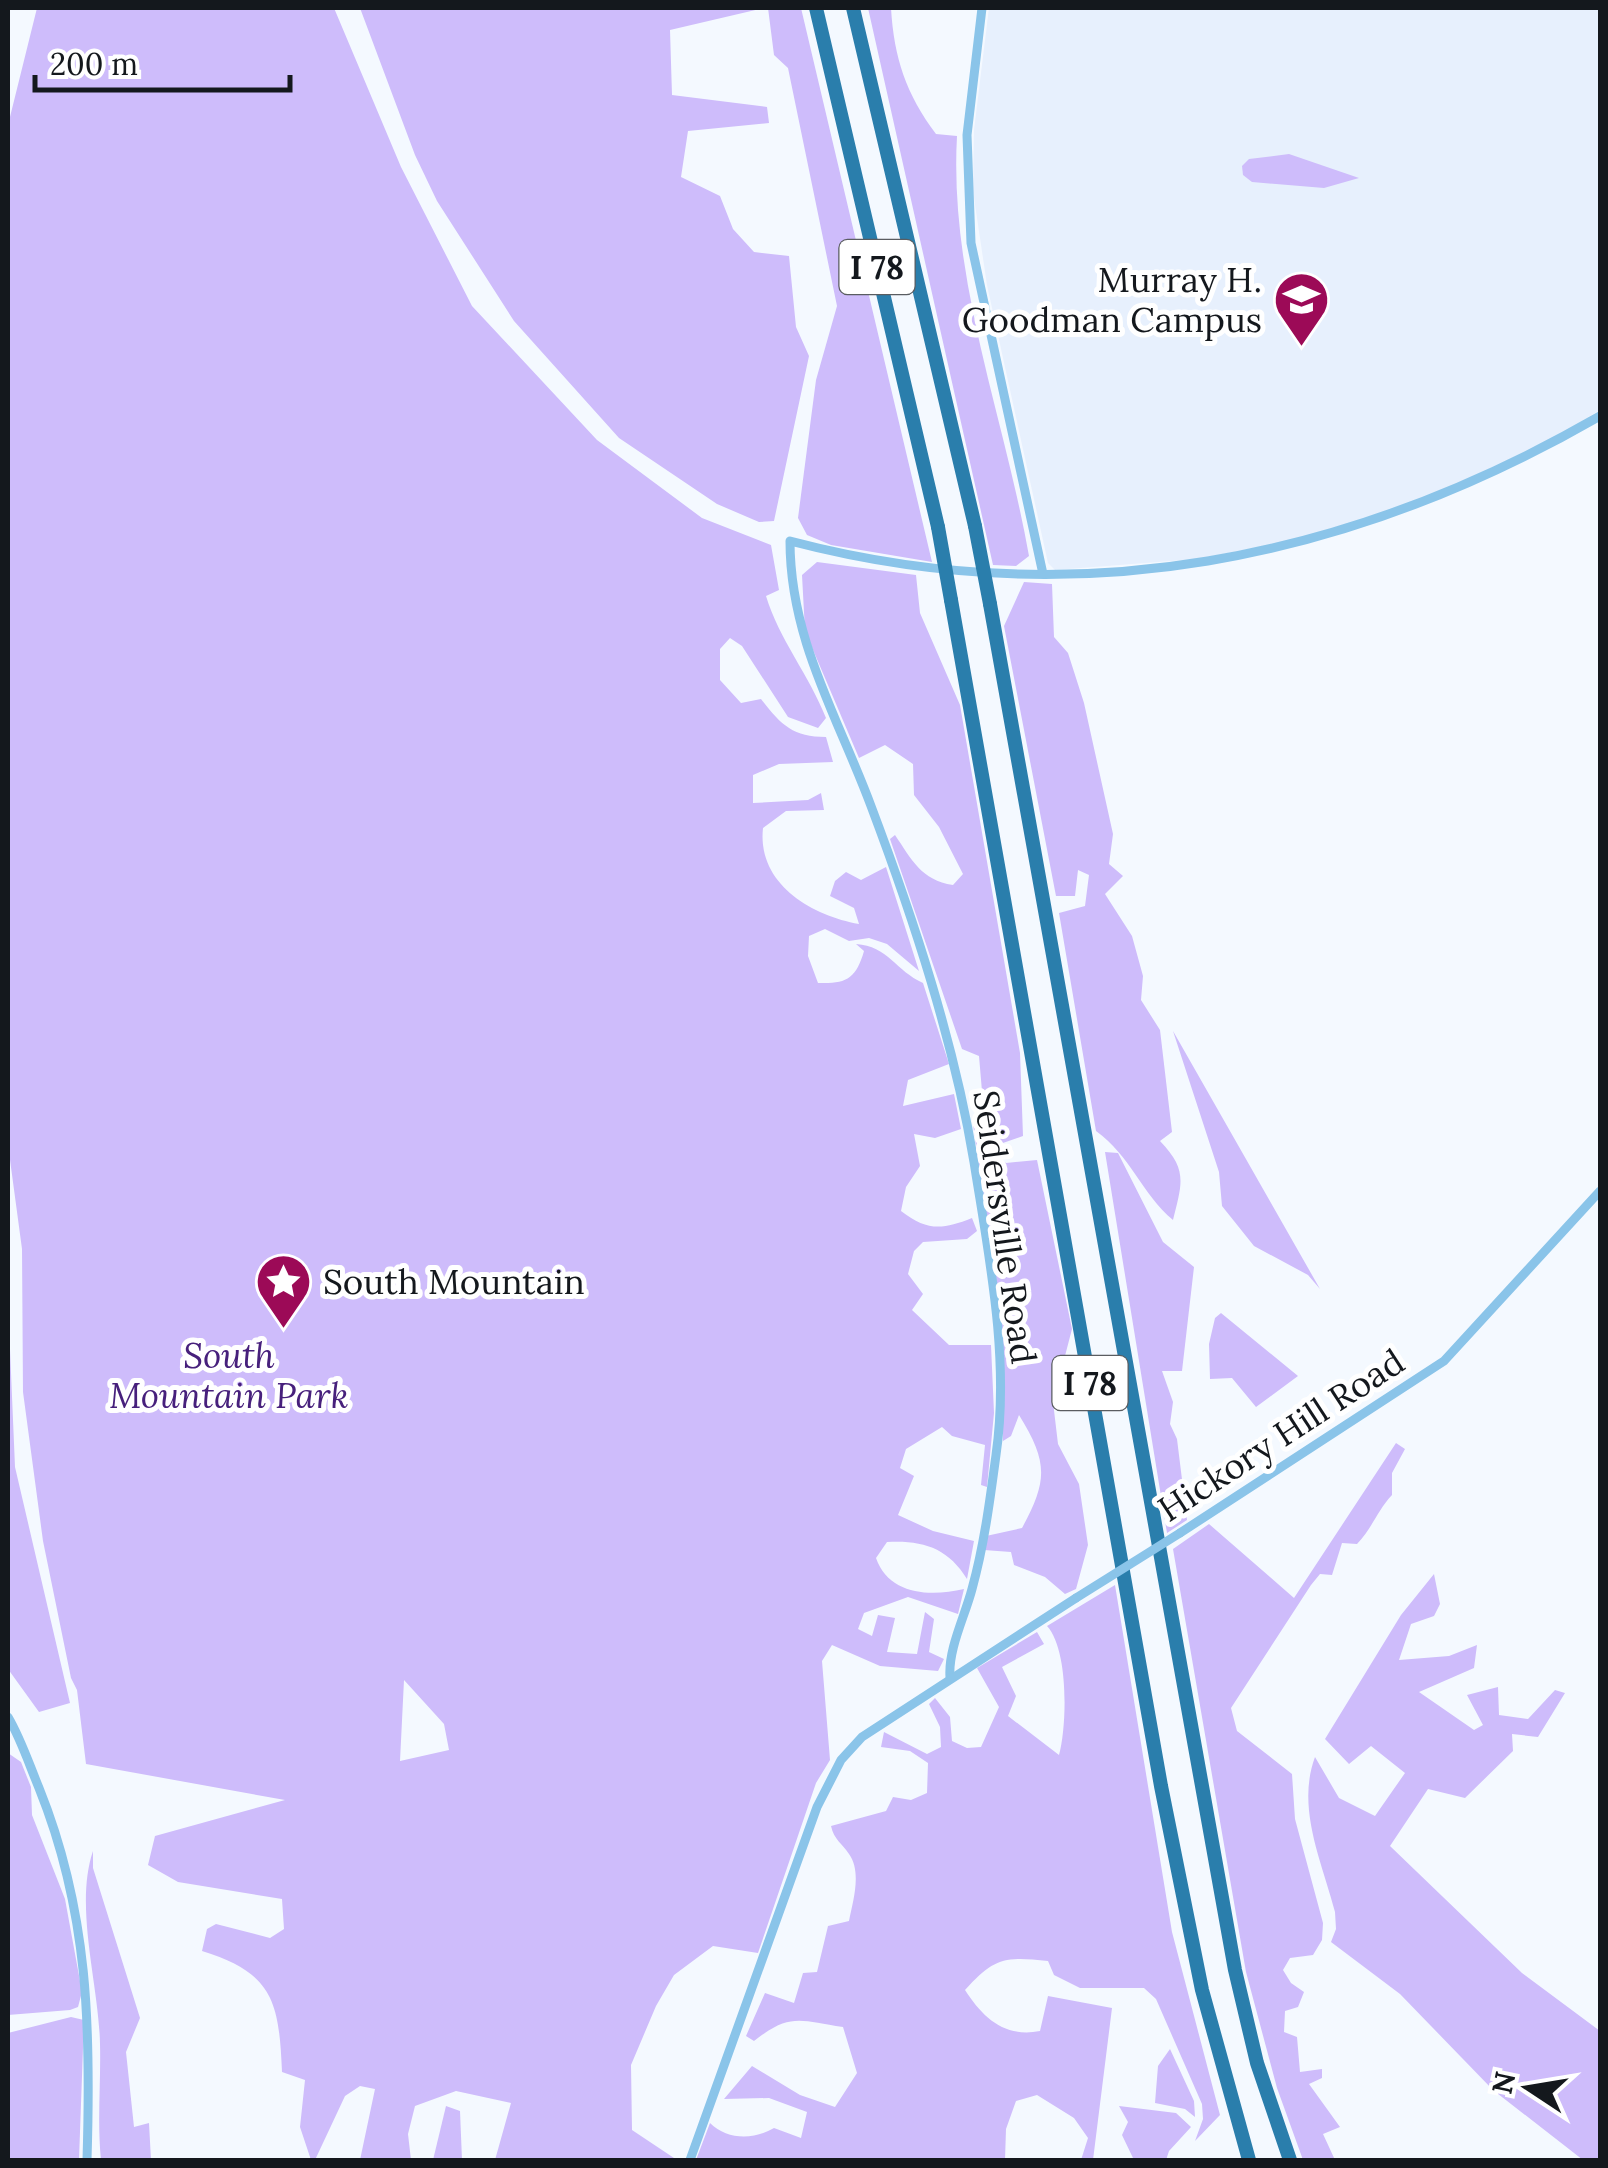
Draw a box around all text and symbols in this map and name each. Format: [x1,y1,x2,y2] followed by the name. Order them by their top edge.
[35,30,290,92] scale bar
[50,45,138,83] text: 200 m
[840,240,914,294] road number: I 78
[962,257,1262,342] place label: Murray H. Goodman Campus
[1271,269,1331,348] school or university icon: Murray H. Goodman Campus
[964,1087,1046,1367] street label: Seidersville Road
[254,1251,314,1330] place icon: South Mountain
[323,1259,585,1304] place label: South Mountain
[109,1333,349,1418] park label: South Mountain Park
[1150,1339,1412,1531] street label: Hickory Hill Road
[1052,1356,1128,1410] road number: I 78
[1478,2038,1578,2138] north arrow
[1484,2068,1523,2097] text: N

